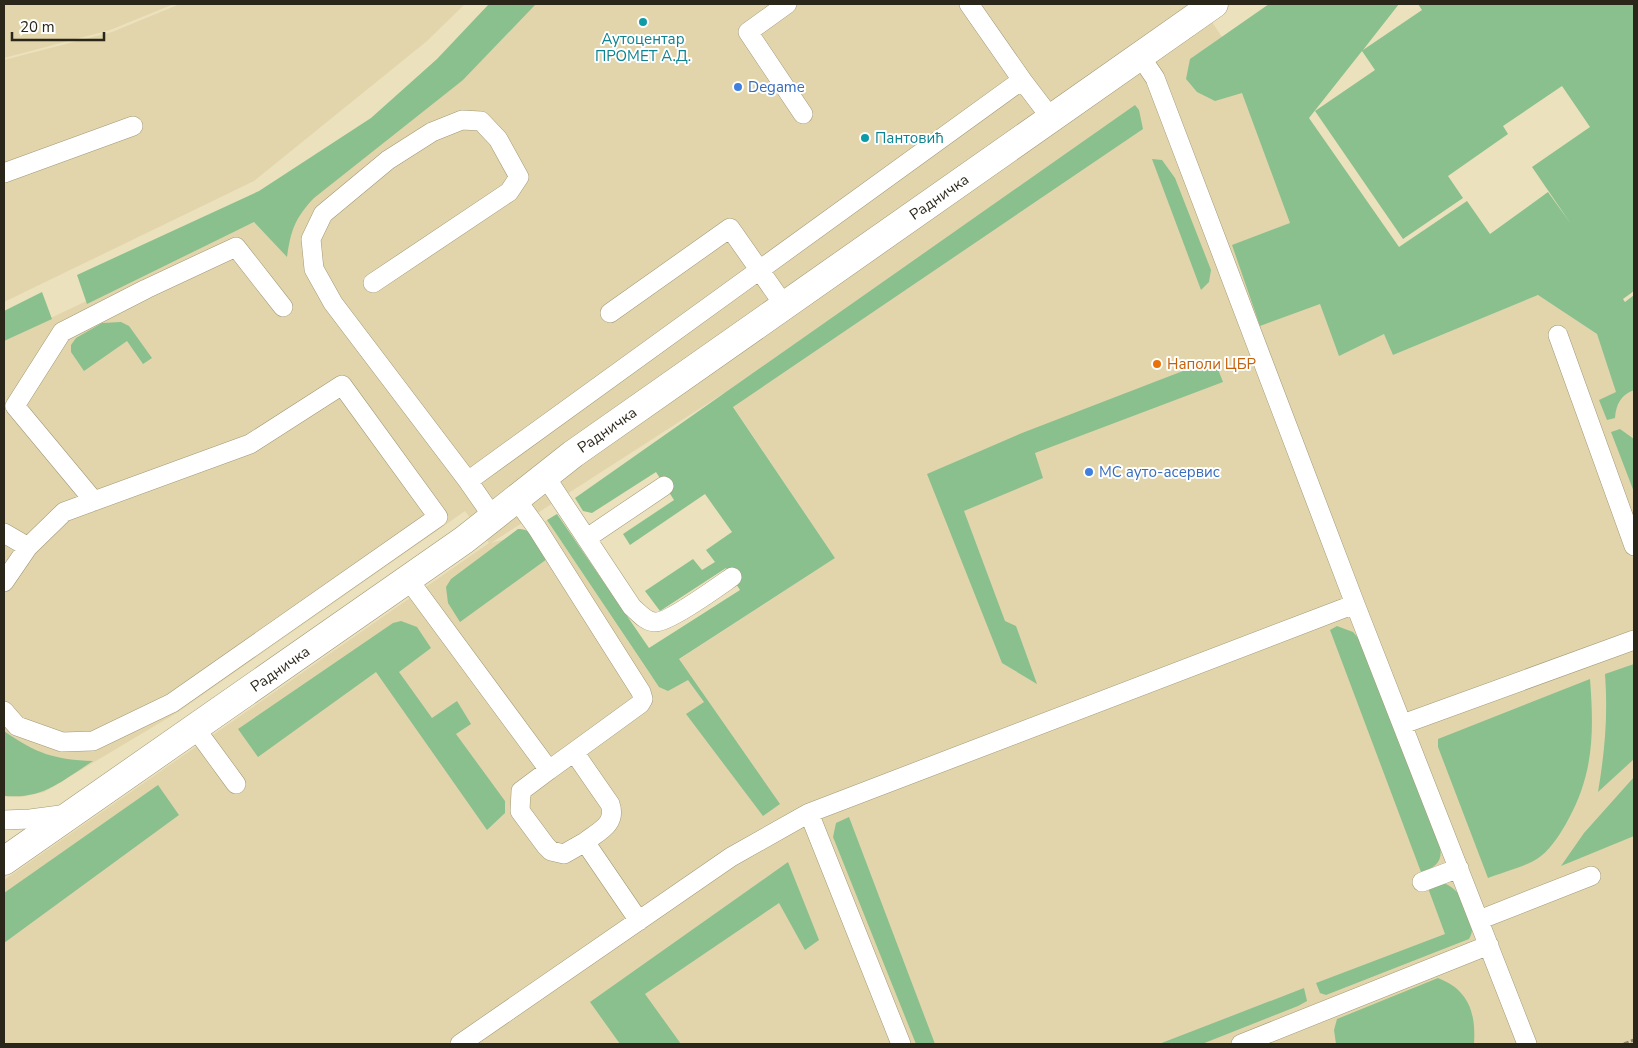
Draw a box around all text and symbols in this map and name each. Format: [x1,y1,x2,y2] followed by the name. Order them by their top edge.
[12,10,105,42] scale bar
[637,16,649,28] marker: Аутоцентар ПРОМЕТ А.Д.
[20,17,55,37] text: 20 m
[595,29,691,66] place label: Аутоцентар ПРОМЕТ А.Д.
[748,77,805,97] place label: Degame
[732,81,744,93] marker: Degame
[875,128,944,148] place label: Пантовић
[859,132,871,144] marker: Пантовић
[905,169,973,225] street label: Радничка
[1167,354,1257,374] place label: Наполи ЦБР
[1151,358,1163,370] marker: Наполи ЦБР
[573,402,641,458] street label: Радничка
[1099,462,1220,482] place label: МС ауто-асервис
[1083,466,1095,478] marker: МС ауто-асервис
[246,641,314,697] street label: Радничка

